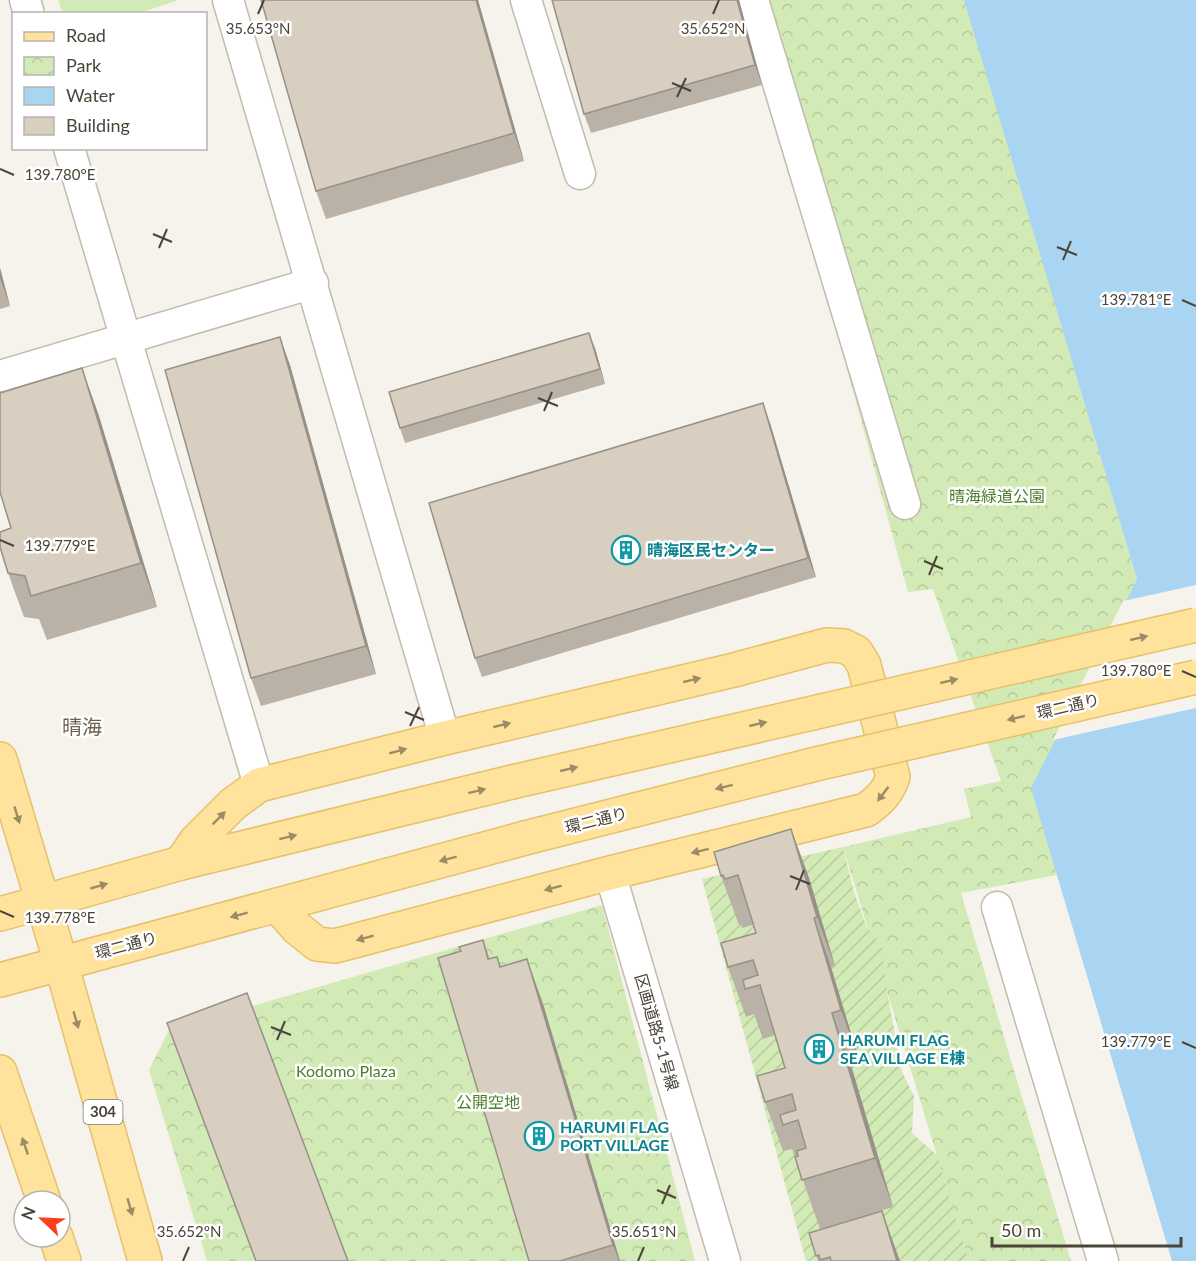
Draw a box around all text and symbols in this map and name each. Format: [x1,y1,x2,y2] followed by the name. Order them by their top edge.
[12,12,207,150] legend
[226,19,290,37] text: 35.653°N
[681,19,745,37] text: 35.652°N
[66,24,106,46] text: Road
[66,54,102,76] text: Park
[66,84,115,106] text: Water
[66,114,130,136] text: Building
[25,165,95,183] text: 139.780°E
[1101,290,1171,308] text: 139.781°E
[949,486,1045,505] park label: 晴海緑道公園
[610,534,642,566] building icon: 晴海区民センター
[25,536,95,554] text: 139.779°E
[647,540,775,559] place label: 晴海区民センター
[1129,633,1148,643] one-way arrow
[1101,661,1171,679] text: 139.780°E
[682,675,701,684] one-way arrow
[939,676,958,685] one-way arrow
[1035,689,1101,722] street label: 環二通り
[62,714,102,738] district label: 晴海
[1006,714,1025,723] one-way arrow
[493,719,511,729] one-way arrow
[749,719,768,729] one-way arrow
[388,745,407,755] one-way arrow
[559,764,578,773] one-way arrow
[715,783,733,793] one-way arrow
[468,785,487,795] one-way arrow
[877,786,890,802] one-way arrow
[563,803,629,836] street label: 環二通り
[13,806,22,824] one-way arrow
[211,812,225,826] one-way arrow
[279,831,297,841] one-way arrow
[691,846,709,856] one-way arrow
[439,854,457,864] one-way arrow
[90,881,108,890] one-way arrow
[544,884,562,893] one-way arrow
[25,908,95,926] text: 139.778°E
[230,910,249,920] one-way arrow
[92,927,159,962] street label: 環二通り
[356,934,374,944] one-way arrow
[632,971,683,1092] street label: 区画道路5-1号線
[72,1011,81,1029] one-way arrow
[840,1030,965,1067] place label: HARUMI FLAG SEA VILLAGE E棟
[1101,1032,1171,1050] text: 139.779°E
[803,1033,835,1065] building icon: HARUMI FLAG SEA VILLAGE E棟
[296,1061,396,1080] park label: Kodomo Plaza
[456,1092,520,1111] park label: 公開空地
[84,1100,122,1124] road number: 304
[560,1117,669,1154] place label: HARUMI FLAG PORT VILLAGE
[523,1120,555,1152] building icon: HARUMI FLAG PORT VILLAGE
[20,1137,29,1155] one-way arrow
[12,1189,72,1249] north arrow
[126,1198,135,1216] one-way arrow
[17,1204,39,1222] text: N
[992,1210,1181,1248] scale bar
[1001,1219,1041,1241] text: 50 m
[157,1222,221,1240] text: 35.652°N
[612,1222,676,1240] text: 35.651°N

